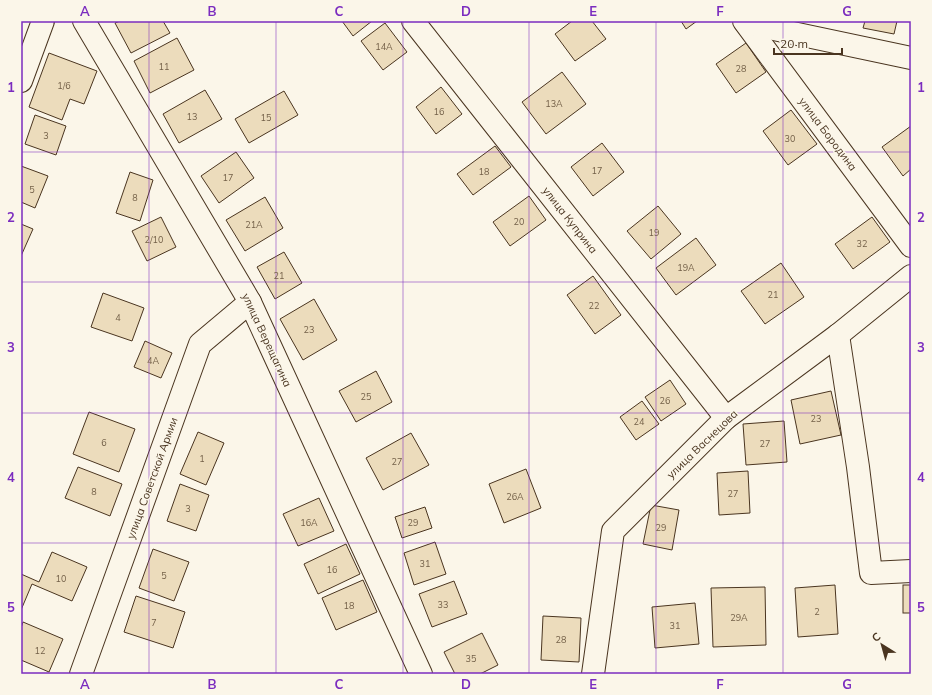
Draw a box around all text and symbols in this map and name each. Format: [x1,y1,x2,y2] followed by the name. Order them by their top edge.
[80,3,90,19] text: A
[208,3,217,19] text: B
[335,3,344,19] text: C
[461,3,471,19] text: D
[589,3,597,19] text: E
[716,3,724,19] text: F
[842,3,852,19] text: G
[774,30,842,56] scale bar
[780,36,808,51] text: 20 m
[375,41,393,52] house number: 14А
[159,61,169,72] house number: 11
[736,63,746,74] house number: 28
[7,79,15,95] text: 1
[917,79,925,95] text: 1
[57,80,71,91] house number: 1/6
[796,94,860,174] street label: улица Бородина
[545,98,563,109] house number: 13А
[434,106,444,117] house number: 16
[187,111,197,122] house number: 13
[261,112,272,123] house number: 15
[43,130,49,141] house number: 3
[785,133,795,144] house number: 30
[592,165,602,176] house number: 17
[479,166,489,177] house number: 18
[223,172,233,183] house number: 17
[29,184,35,195] house number: 5
[540,184,600,256] street label: улица Куприна
[132,192,138,203] house number: 8
[7,209,15,225] text: 2
[917,209,925,225] text: 2
[514,216,524,227] house number: 20
[245,219,263,230] house number: 21А
[649,227,659,238] house number: 19
[145,234,163,245] house number: 2/10
[857,238,867,249] house number: 32
[677,262,695,273] house number: 19А
[274,270,284,281] house number: 21
[768,289,778,300] house number: 21
[239,291,295,389] street label: улица Верещагина
[589,300,599,311] house number: 22
[115,312,121,323] house number: 4
[304,324,314,335] house number: 23
[7,339,15,355] text: 3
[917,339,925,355] text: 3
[147,355,159,366] house number: 4А
[361,391,372,402] house number: 25
[660,395,670,406] house number: 26
[664,407,740,481] street label: улица Васнецова
[811,413,821,424] house number: 23
[123,415,181,541] street label: улица Советской Армии
[634,416,645,427] house number: 24
[101,437,107,448] house number: 6
[760,438,770,449] house number: 27
[199,453,205,464] house number: 1
[392,456,402,467] house number: 27
[7,469,15,485] text: 4
[917,469,925,485] text: 4
[91,486,97,497] house number: 8
[728,488,738,499] house number: 27
[506,491,524,502] house number: 26А
[185,503,191,514] house number: 3
[300,517,318,528] house number: 16А
[408,517,418,528] house number: 29
[656,522,666,533] house number: 29
[420,558,430,569] house number: 31
[327,564,337,575] house number: 16
[161,570,167,581] house number: 5
[56,573,66,584] house number: 10
[7,599,15,615] text: 5
[438,599,448,610] house number: 33
[917,599,925,615] text: 5
[344,600,354,611] house number: 18
[814,606,820,617] house number: 2
[730,612,748,623] house number: 29А
[151,617,157,628] house number: 7
[670,620,680,631] house number: 31
[862,625,902,665] north arrow
[869,629,884,645] text: С
[556,634,566,645] house number: 28
[35,645,45,656] house number: 12
[466,653,477,664] house number: 35
[80,676,90,692] text: A
[208,676,217,692] text: B
[335,676,344,692] text: C
[461,676,471,692] text: D
[589,676,597,692] text: E
[716,676,724,692] text: F
[842,676,852,692] text: G

